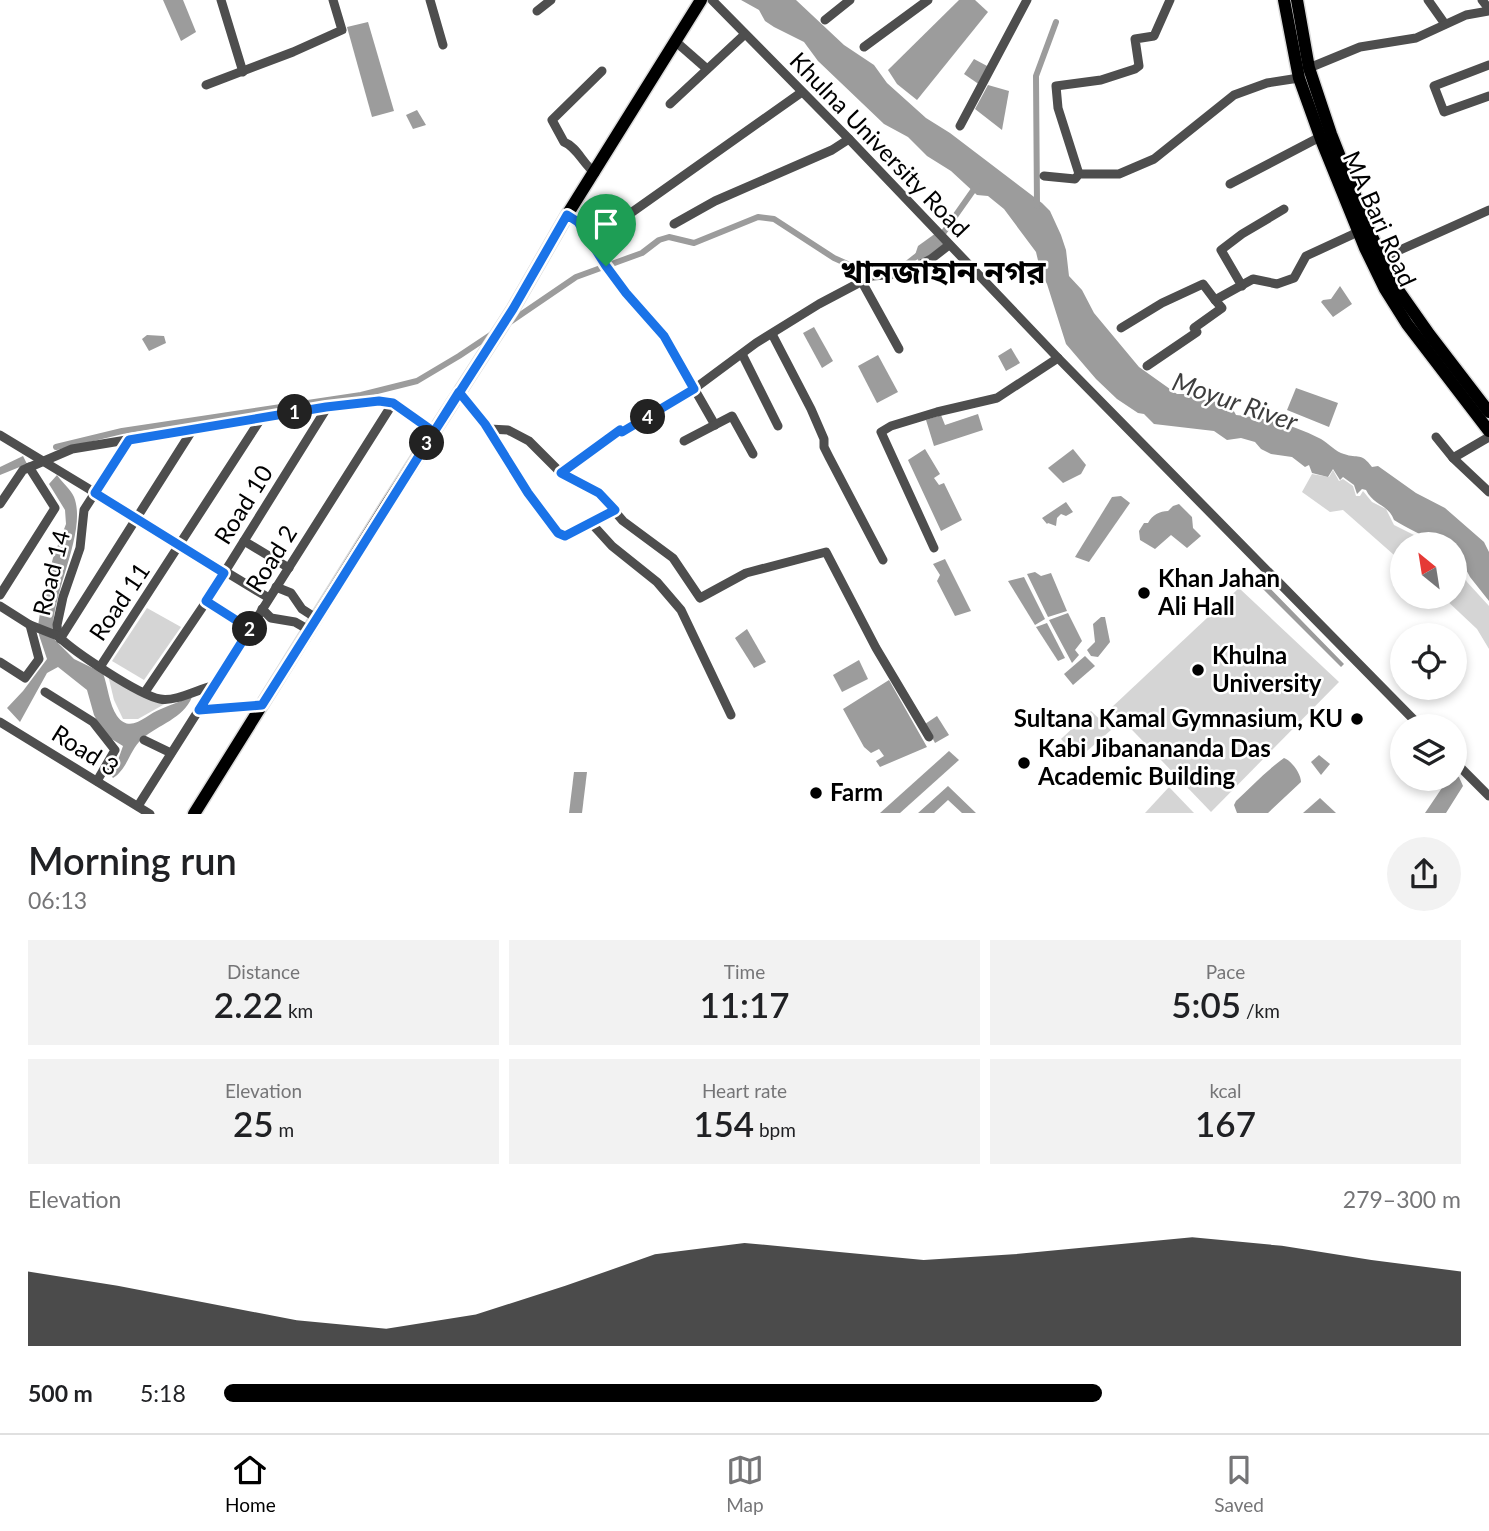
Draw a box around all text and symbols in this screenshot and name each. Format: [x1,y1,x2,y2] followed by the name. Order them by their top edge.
[784,46,976,242] street label: Khulna University Road
[1338,146,1423,291] street label: MA Bari Road
[576,194,636,266] pin
[587,205,625,243] icon: arrive
[840,251,1046,290] district label: খানজাহান নগর
[1169,365,1303,438] water label: Moyur River
[278,394,312,430] pin: 1
[289,400,300,423] text: 1
[630,400,666,434] pin: 4
[642,405,653,428] text: 4
[410,426,444,460] pin: 3
[421,431,432,454] text: 3
[207,459,278,549] street label: Road 10
[239,519,302,597] street label: Road 2
[26,527,75,618] street label: Road 14
[1390,532,1466,609] north arrow
[1390,532,1467,791] map controls
[82,557,155,645] street label: Road 11
[1157,563,1280,620] place label: Khan Jahan Ali Hall
[1136,585,1152,601] marker: Khan Jahan Ali Hall
[232,612,268,646] pin: 2
[244,617,255,640] text: 2
[1390,623,1467,700] button: locate
[1212,640,1322,697] place label: Khulna University
[1190,662,1206,678] marker: Khulna University
[1014,703,1343,732] place label: Sultana Kamal Gymnasium, KU
[1349,711,1365,727] marker: Sultana Kamal Gymnasium, KU
[1390,714,1467,791] button: layers
[47,718,125,781] street label: Road 3
[1037,733,1271,790] place label: Kabi Jibanananda Das Academic Building
[1016,755,1032,771] marker: Kabi Jibanananda Das Academic Building
[830,777,883,806] place label: Farm
[808,785,824,801] marker: Farm
[28,837,237,883] text: Morning run
[1387,837,1461,911] button: share
[28,886,87,914] text: 06:13
[227,960,300,983] text: Distance
[724,960,765,983] text: Time
[1206,960,1245,983] text: Pace
[214,983,283,1025] text: 2.22
[699,983,790,1025] text: 11:17
[1171,983,1241,1025] text: 5:05
[283,999,313,1022] text: km
[1241,999,1280,1022] text: /km
[225,1079,302,1102] text: Elevation
[702,1079,787,1102] text: Heart rate
[1209,1079,1242,1102] text: kcal
[233,1102,274,1144] text: 25
[693,1102,754,1144] text: 154
[1195,1102,1256,1144] text: 167
[274,1118,294,1141] text: m
[754,1118,796,1141] text: bpm
[28,1185,121,1213] text: Elevation
[1343,1185,1461,1213] text: 279–300 m
[28,1379,93,1407] text: 500 m
[140,1379,186,1407] text: 5:18
[225,1451,276,1516] tab: Home
[726,1451,764,1516] tab: Map
[1214,1451,1264,1516] tab: Saved

